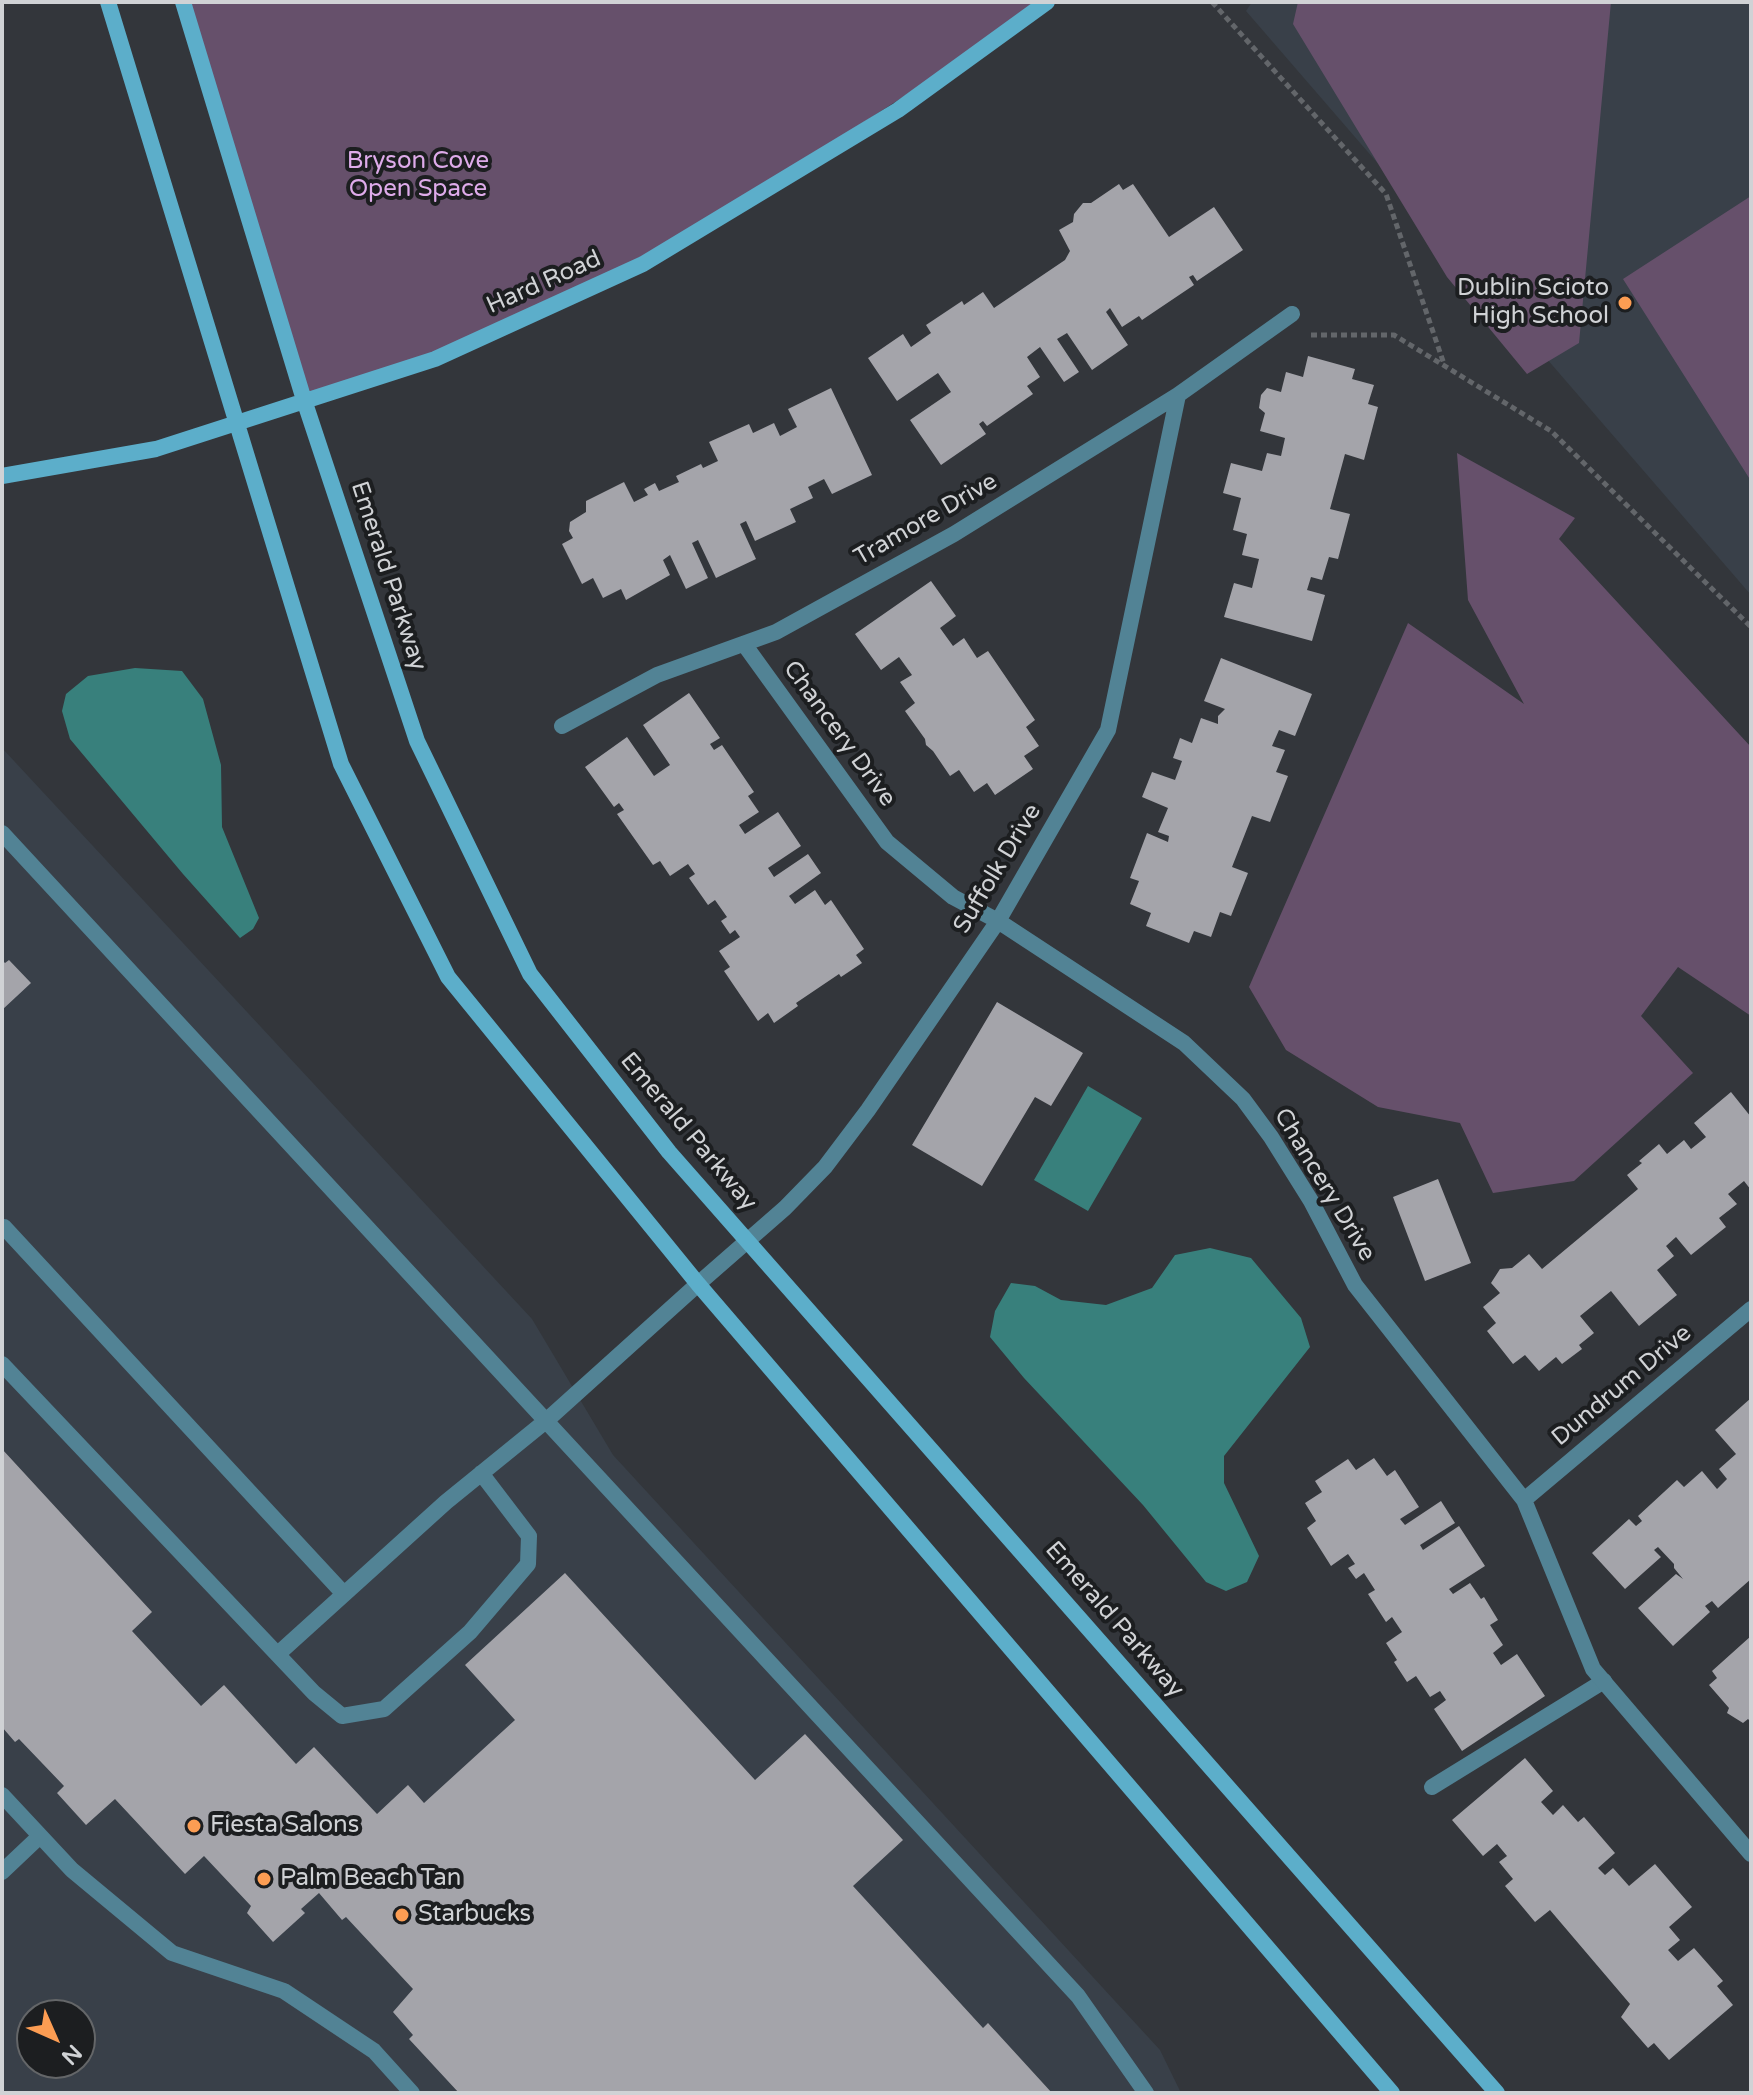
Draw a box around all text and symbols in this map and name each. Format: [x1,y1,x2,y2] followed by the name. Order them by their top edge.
[347,148,489,204] park label: Bryson Cove Open Space
[482,245,606,321] street label: Hard Road
[1457,275,1609,331] place label: Dublin Scioto High School
[1616,294,1634,312] marker: Dublin Scioto High School
[849,467,1003,573] street label: Tramore Drive
[344,478,432,674] street label: Emerald Parkway
[776,656,902,812] street label: Chancery Drive
[948,799,1048,939] street label: Suffolk Drive
[614,1047,762,1217] street label: Emerald Parkway
[1267,1103,1381,1267] street label: Chancery Drive
[1546,1319,1698,1453] street label: Dundrum Drive
[1038,1536,1190,1704] street label: Emerald Parkway
[210,1812,359,1840] place label: Fiesta Salons
[185,1817,203,1835] marker: Fiesta Salons
[280,1865,461,1893] place label: Palm Beach Tan
[255,1870,273,1888] marker: Palm Beach Tan
[418,1901,531,1929] place label: Starbucks
[393,1906,411,1924] marker: Starbucks
[16,1999,96,2079] north arrow
[56,2039,87,2070] text: N

